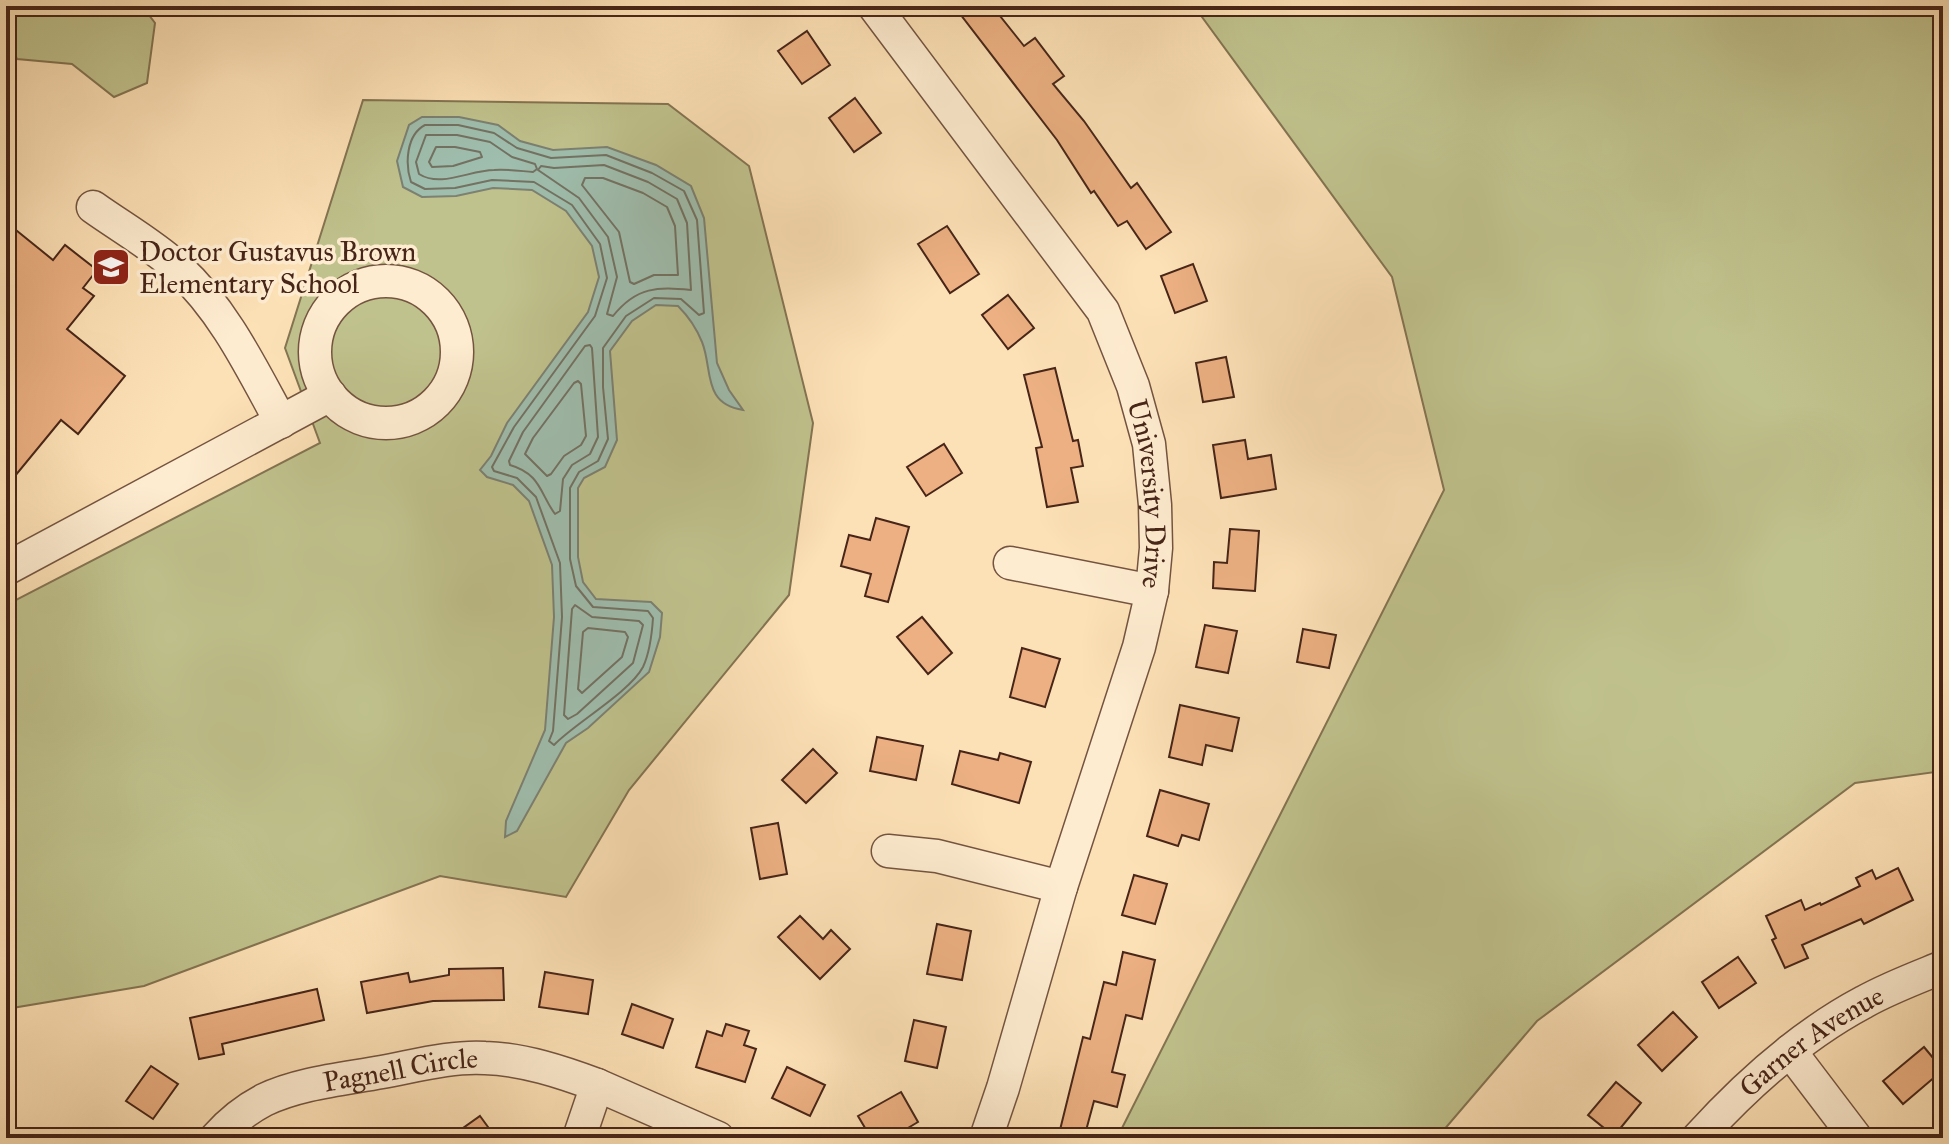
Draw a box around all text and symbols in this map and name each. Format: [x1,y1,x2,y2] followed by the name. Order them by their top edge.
[139,234,416,301] place label: Doctor Gustavus Brown Elementary School
[90,246,132,288] school or university icon: Doctor Gustavus Brown Elementary School
[1120,395,1174,590] street label: University Drive
[1731,977,1889,1104] street label: Garner Avenue
[320,1040,478,1099] street label: Pagnell Circle

